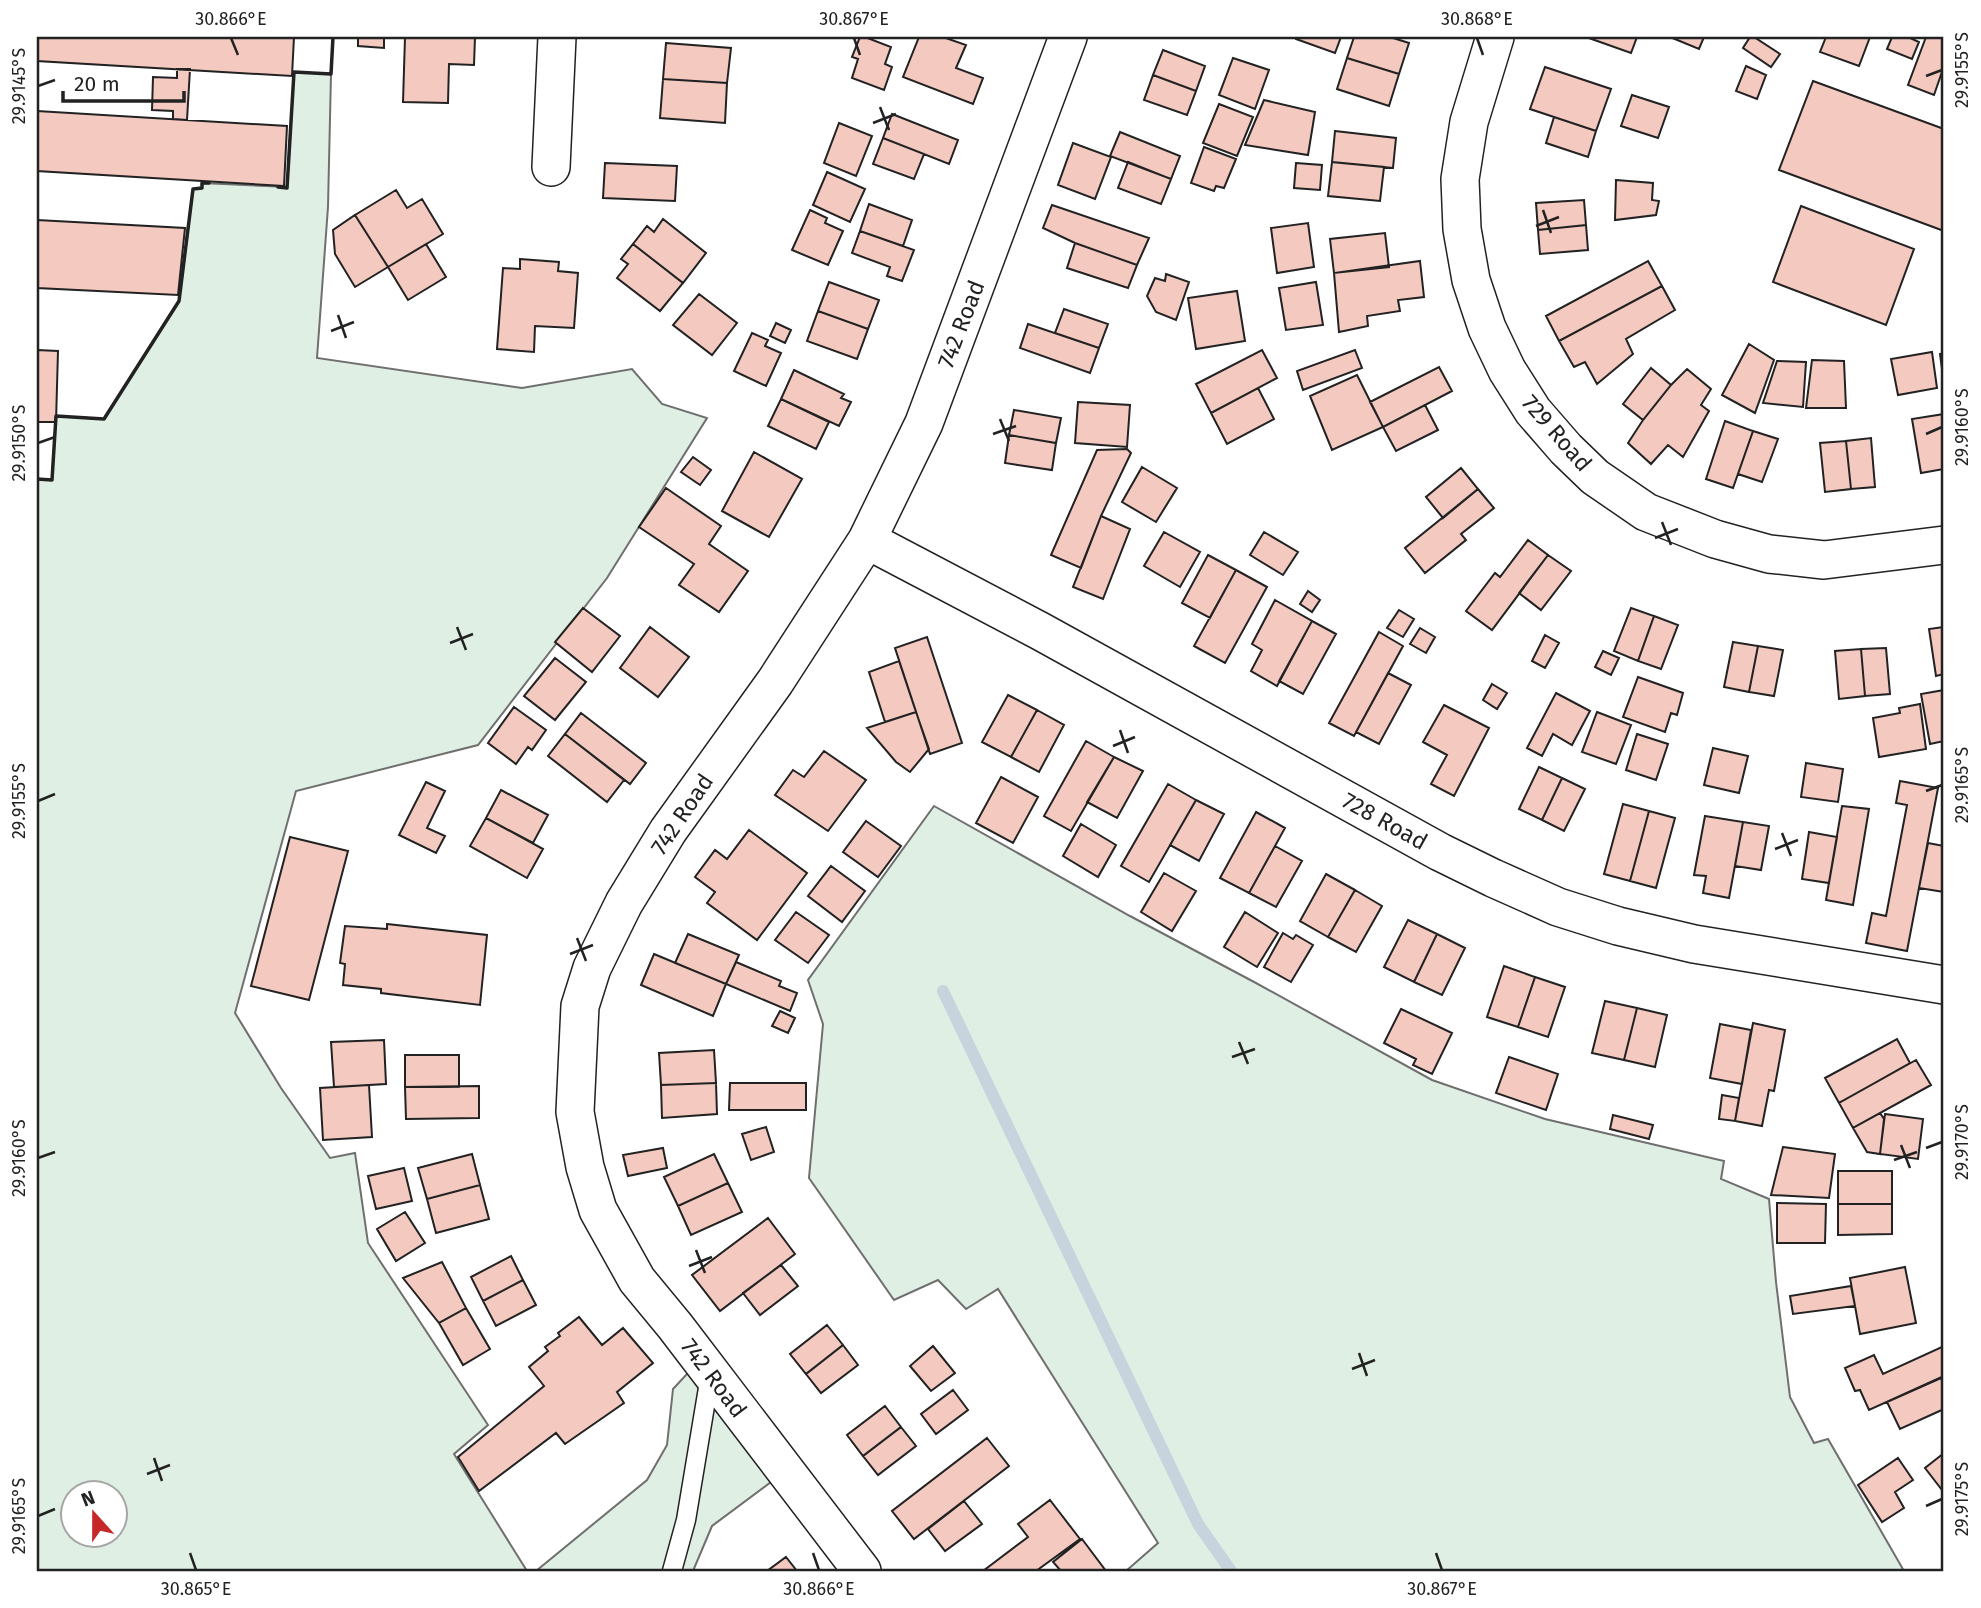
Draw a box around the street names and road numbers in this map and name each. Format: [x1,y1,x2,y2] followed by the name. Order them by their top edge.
[932,276,990,372] street label: 742 Road
[1516,389,1598,477] street label: 729 Road
[645,768,719,860] street label: 742 Road
[1338,786,1432,856] street label: 728 Road
[675,1333,753,1423] street label: 742 Road

